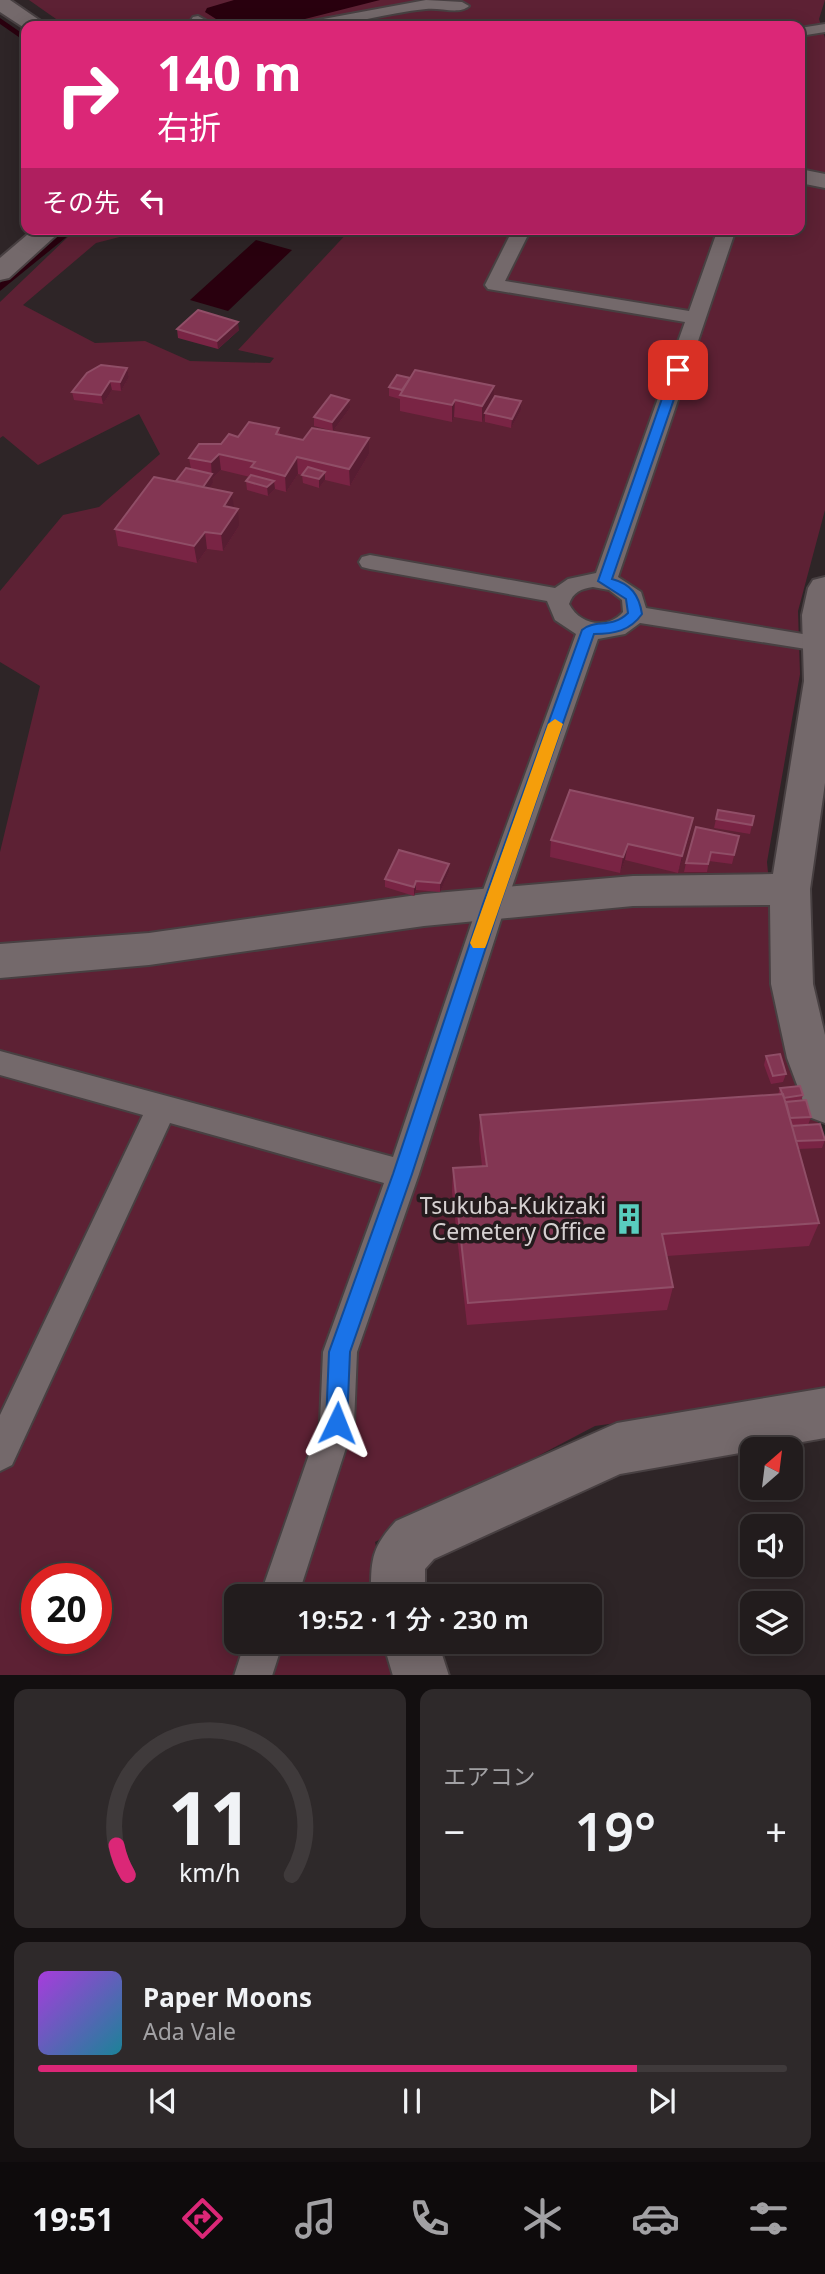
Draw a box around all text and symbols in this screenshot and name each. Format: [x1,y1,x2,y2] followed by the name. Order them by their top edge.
[157,39,302,105] text: 140 m
[42,49,133,140] icon: right
[157,105,221,148] text: 右折
[134,182,172,220] icon: left
[42,184,120,220] text: その先
[648,340,708,400] pin
[659,351,697,389] icon: arrive
[420,1189,606,1247] place label: Tsukuba-Kukizaki Cemetery Office
[612,1202,646,1236] building icon: Tsukuba-Kukizaki Cemetery Office
[300,1386,374,1460] position arrow
[740,1437,803,1500] north arrow
[740,1437,803,1654] map controls
[740,1514,803,1577] button: sound
[21,1563,112,1654] speed limit sign: 20
[740,1591,803,1654] button: layers
[297,1601,529,1637] text: 19:52 · 1 分 · 230 m
[444,1760,536,1792] text: エアコン
[168,1767,251,1866] text: 11
[574,1795,656,1866] text: 19°
[444,1805,465,1857] text: −
[765,1805,787,1857] text: +
[179,1854,241,1888] text: km/h
[143,1979,312,2015] text: Paper Moons
[143,2015,236,2047] text: Ada Vale
[144,2082,182,2120] icon: previous
[393,2082,431,2120] icon: pause
[643,2082,681,2120] icon: next
[178,2194,227,2243] icon: directions
[291,2194,340,2243] icon: music
[405,2194,454,2243] icon: phone
[518,2194,567,2243] icon: climate
[631,2194,680,2243] icon: car
[744,2194,793,2243] icon: filters
[32,2197,114,2240] text: 19:51

